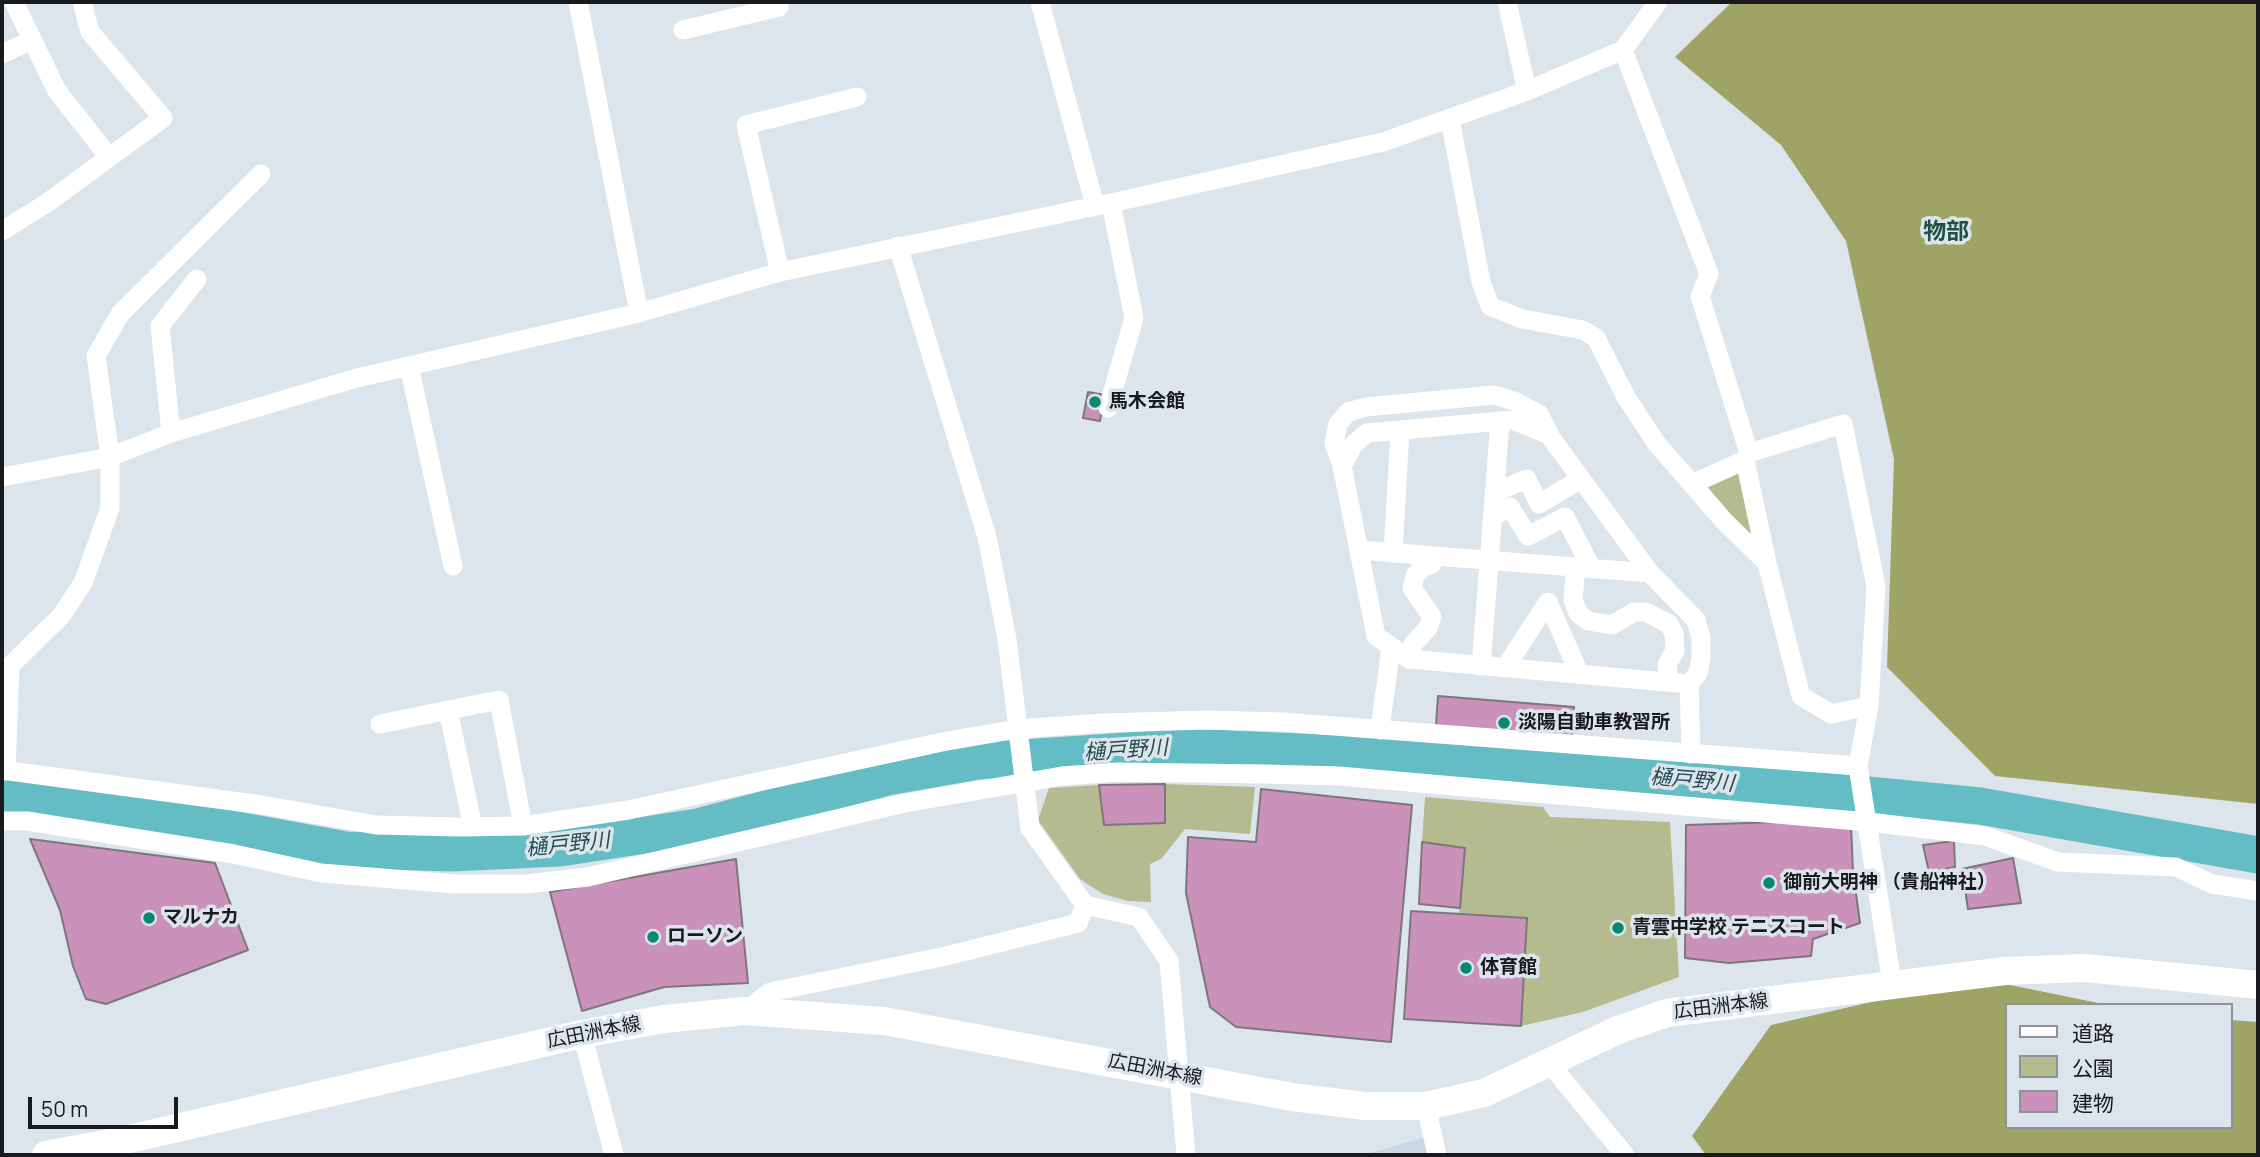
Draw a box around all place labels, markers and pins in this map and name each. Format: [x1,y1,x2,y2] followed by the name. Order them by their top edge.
[1109,391,1185,413] place label: 馬木会館
[1087,394,1103,410] marker: 馬木会館
[1518,712,1670,734] place label: 淡陽自動車教習所
[1496,715,1512,731] marker: 淡陽自動車教習所
[1783,872,1996,894] place label: 御前大明神 （貴船神社）
[1761,875,1777,891] marker: 御前大明神 （貴船神社）
[163,907,239,929] place label: マルナカ
[141,910,157,926] marker: マルナカ
[1632,917,1845,939] place label: 青雲中学校 テニスコート
[1610,920,1626,936] marker: 青雲中学校 テニスコート
[667,926,743,948] place label: ローソン
[645,929,661,945] marker: ローソン
[1480,957,1537,979] place label: 体育館
[1458,960,1474,976] marker: 体育館

